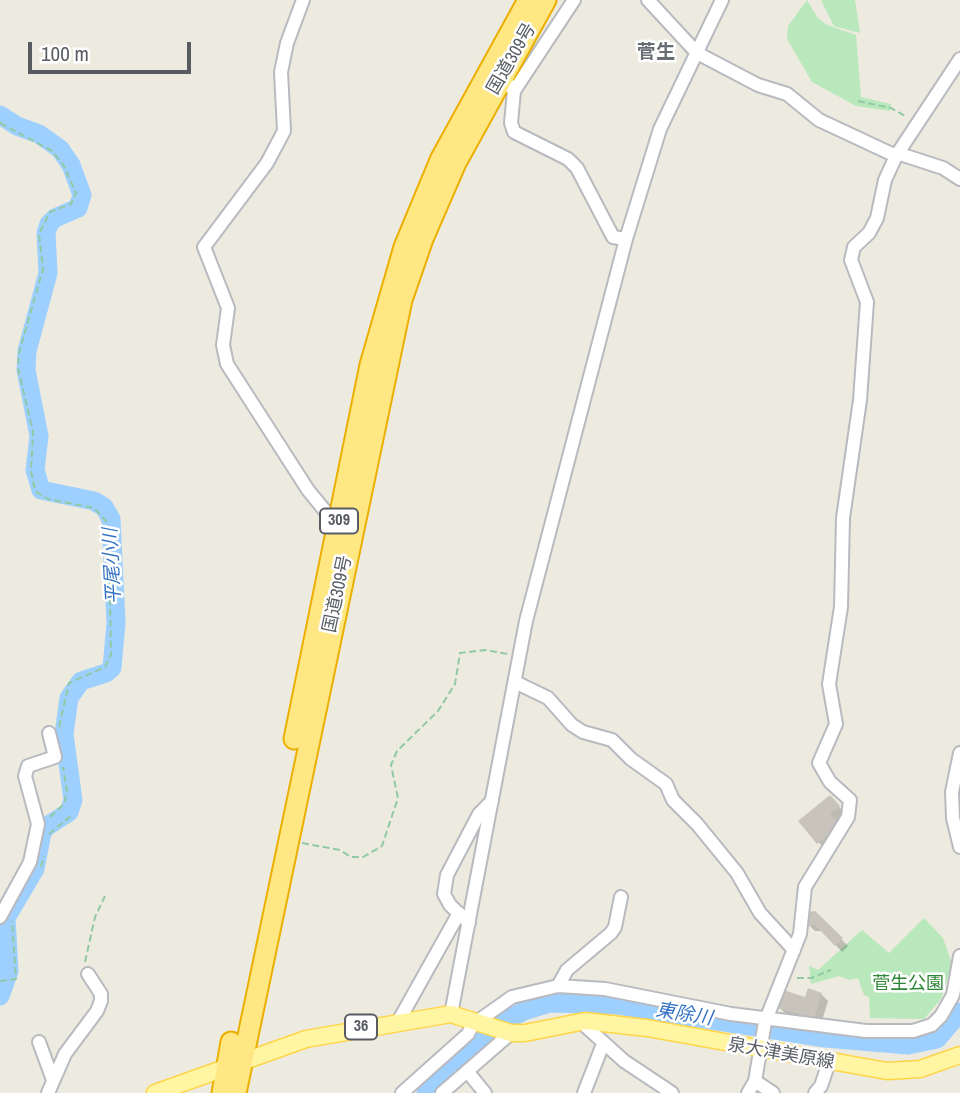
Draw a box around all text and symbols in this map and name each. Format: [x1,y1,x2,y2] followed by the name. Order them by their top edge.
[483,20,541,98] street label: 国道309号
[32,28,194,72] scale bar
[41,39,89,68] text: 100 m
[637,42,675,64] district label: 菅生
[320,508,358,534] road number: 309
[100,527,126,605] water label: 平尾小川
[319,553,357,635] street label: 国道309号
[872,973,944,995] park label: 菅生公園
[654,999,714,1031] water label: 東除川
[345,1015,377,1040] road number: 36
[726,1034,836,1074] street label: 泉大津美原線

